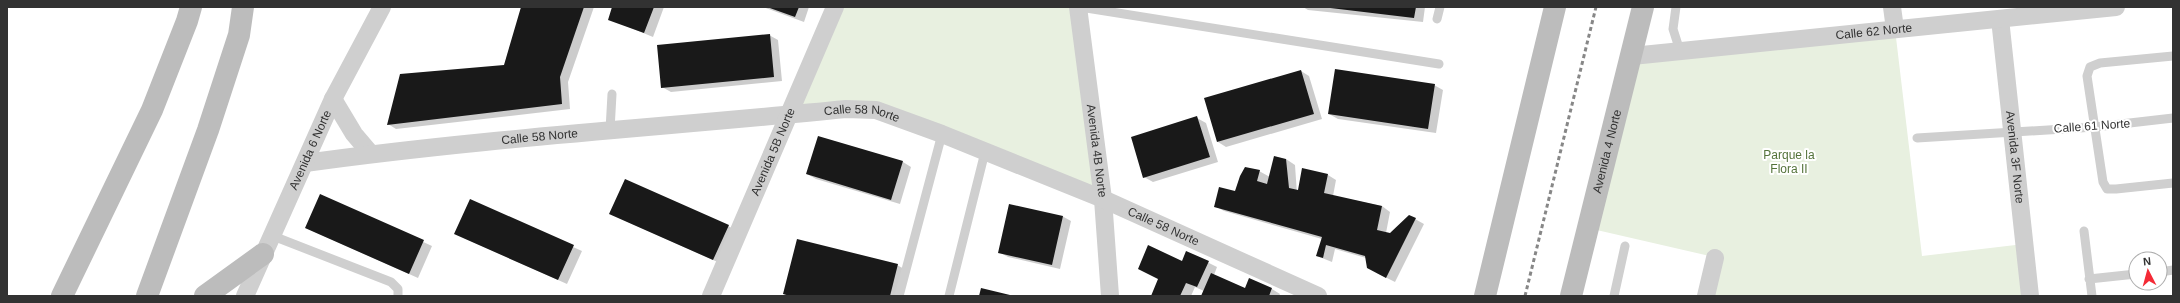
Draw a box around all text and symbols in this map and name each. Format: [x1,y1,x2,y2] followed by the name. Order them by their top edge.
[1835,21,1913,42] street label: Calle 62 Norte
[823,102,902,125] street label: Calle 58 Norte
[1084,103,1110,199] street label: Avenida 4B Norte
[748,105,798,198] street label: Avenida 5B Norte
[286,108,334,192] street label: Avenida 6 Norte
[1590,108,1624,195] street label: Avenida 4 Norte
[2003,110,2027,205] street label: Avenida 3F Norte
[2053,116,2131,136] street label: Calle 61 Norte
[501,126,579,147] street label: Calle 58 Norte
[1763,148,1815,176] park label: Parque la Flora II
[1126,204,1202,249] street label: Calle 58 Norte
[2128,251,2168,291] north arrow
[2142,255,2152,267] text: N

